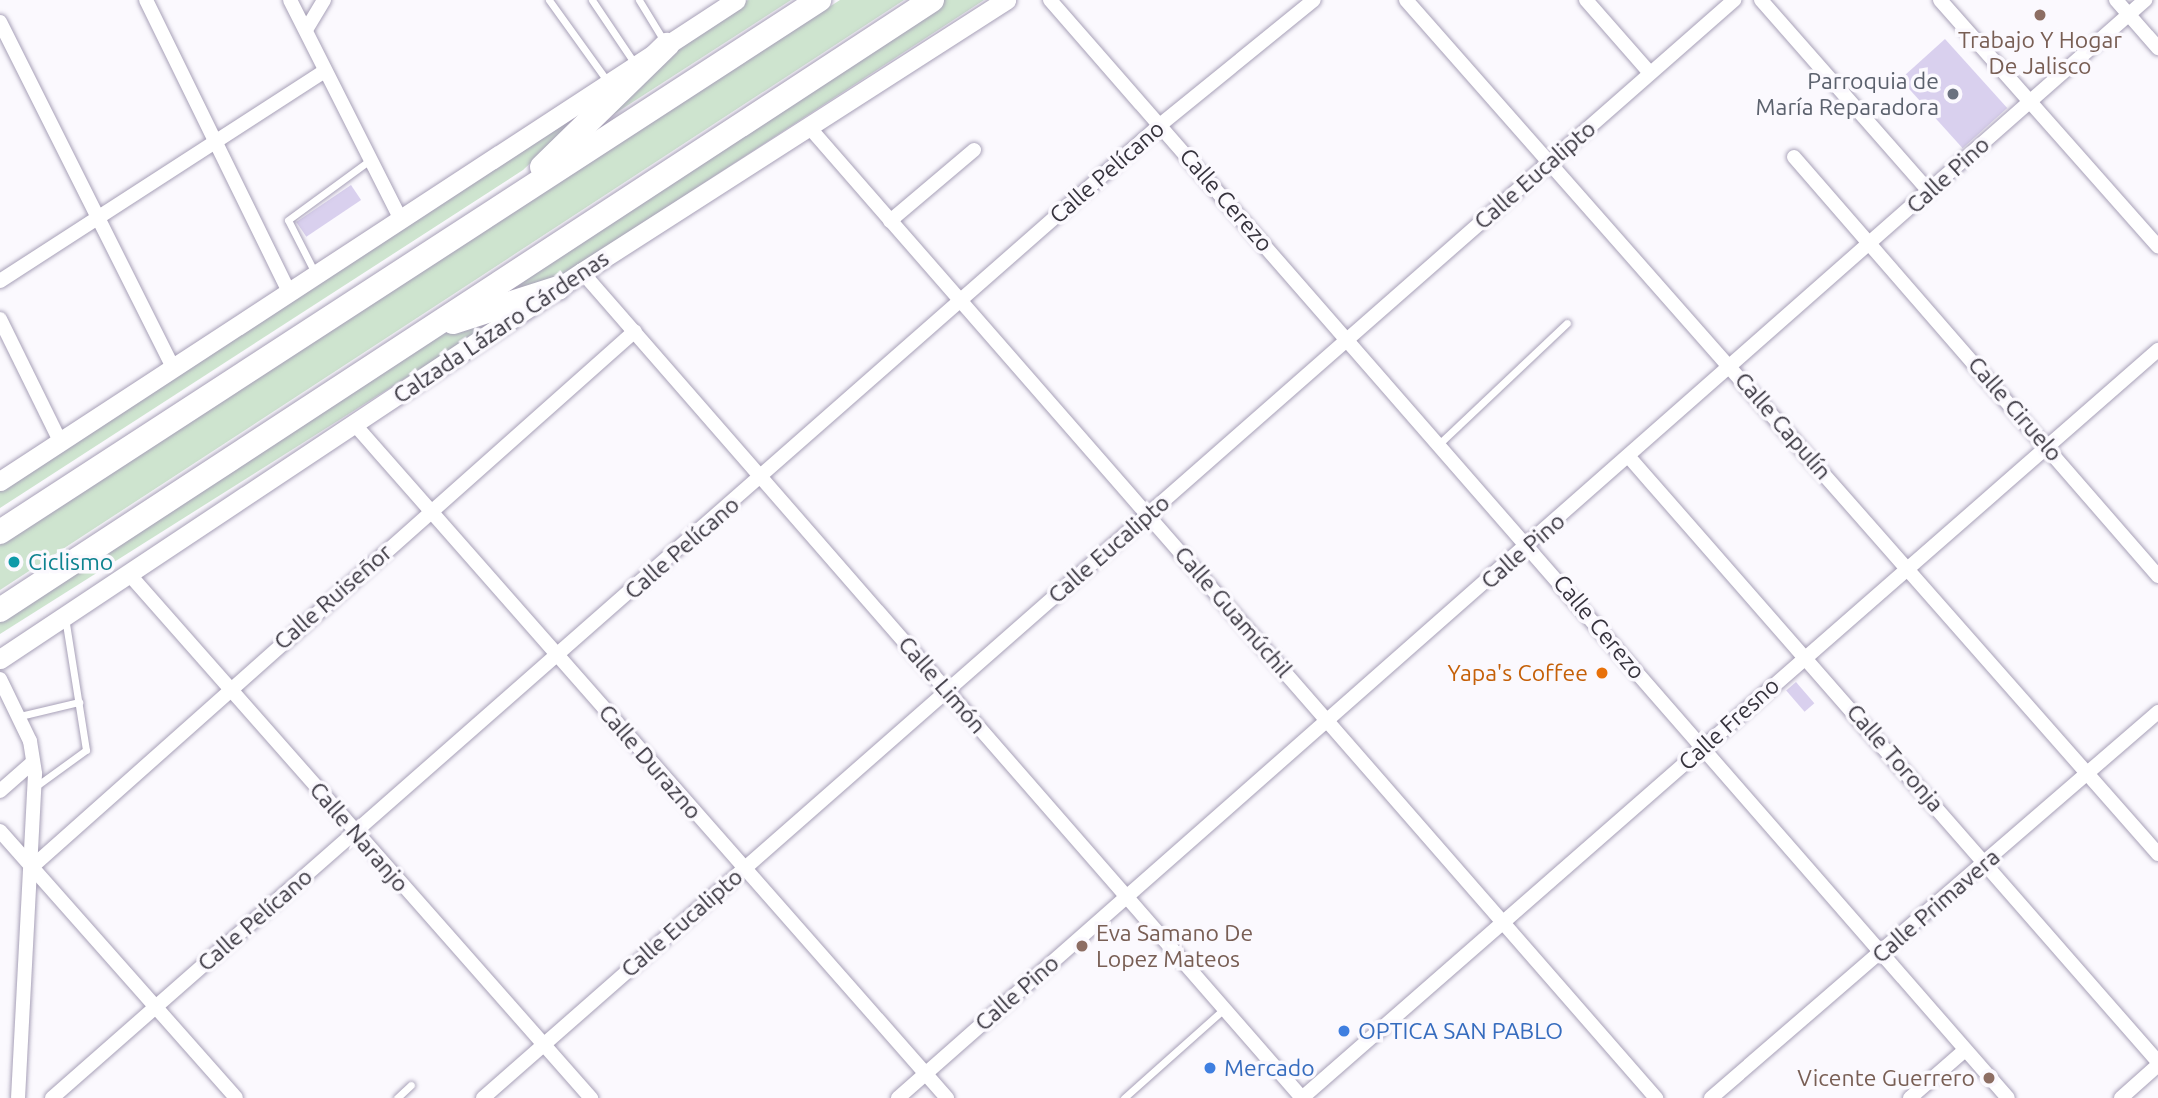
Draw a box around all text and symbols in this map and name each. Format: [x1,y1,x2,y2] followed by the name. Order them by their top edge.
[2032,7,2048,23] marker: Trabajo Y Hogar De Jalisco
[1958,26,2122,80] place label: Trabajo Y Hogar De Jalisco
[1756,67,1939,121] place label: Parroquia de María Reparadora
[1945,86,1961,102] marker: Parroquia de María Reparadora
[1044,115,1170,229] street label: Calle Pelícano
[1469,115,1601,235] street label: Calle Eucalipto
[1901,131,1995,219] street label: Calle Pino
[1174,143,1278,257] street label: Calle Cerezo
[388,245,614,409] street label: Calzada Lázaro Cárdenas
[1962,351,2068,467] street label: Calle Ciruelo
[1729,367,1837,485] street label: Calle Capulín
[1043,489,1175,609] street label: Calle Eucalipto
[619,491,745,605] street label: Calle Pelícano
[1475,507,1571,595] street label: Calle Pino
[268,538,398,656] street label: Calle Ruiseñor
[1169,541,1297,683] street label: Calle Guamúchil
[28,548,113,576] place label: Ciclismo
[6,554,22,570] marker: Ciclismo
[1547,569,1651,685] street label: Calle Cerezo
[892,631,992,739] street label: Calle Limón
[1448,659,1588,687] place label: Yapa's Coffee
[1594,665,1610,681] marker: Yapa's Coffee
[1673,672,1785,776] street label: Calle Fresno
[1841,698,1949,818] street label: Calle Toronja
[593,699,707,825] street label: Calle Durazno
[304,776,414,898] street label: Calle Naranjo
[1867,843,2005,969] street label: Calle Primavera
[192,863,318,977] street label: Calle Pelícano
[616,863,748,983] street label: Calle Eucalipto
[1096,919,1253,973] place label: Eva Samano De Lopez Mateos
[1074,938,1090,954] marker: Eva Samano De Lopez Mateos
[969,949,1065,1037] street label: Calle Pino
[1358,1017,1563,1045] place label: OPTICA SAN PABLO
[1336,1023,1352,1039] marker: OPTICA SAN PABLO
[1224,1054,1315,1082] place label: Mercado
[1202,1060,1218,1076] marker: Mercado
[1797,1064,1975,1092] place label: Vicente Guerrero
[1981,1070,1997,1086] marker: Vicente Guerrero

